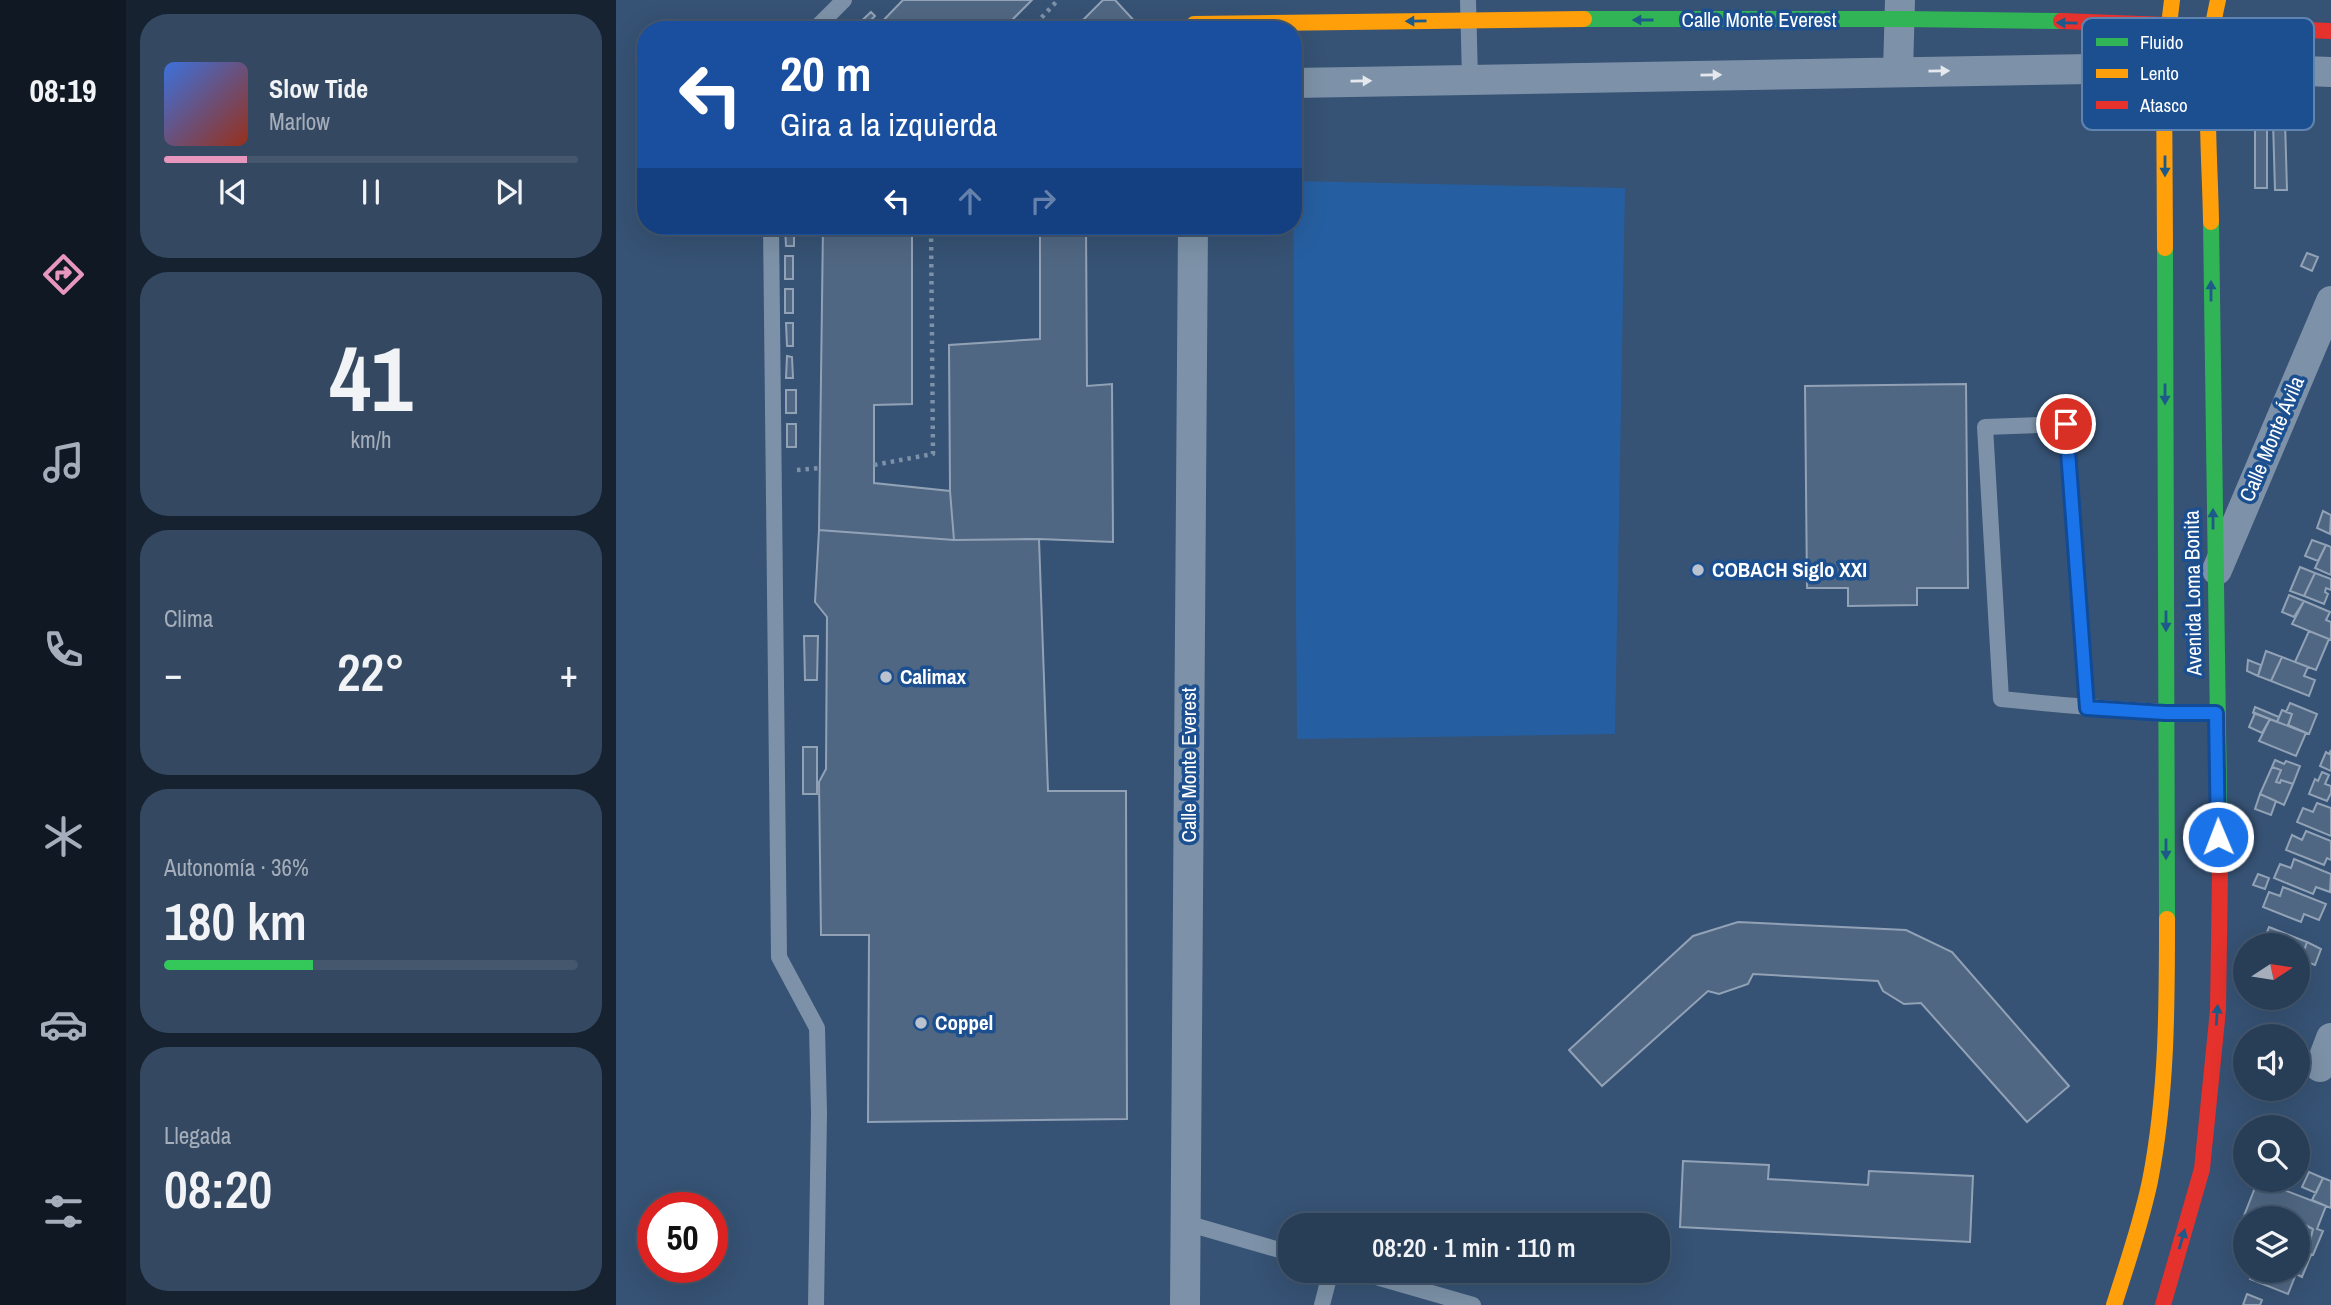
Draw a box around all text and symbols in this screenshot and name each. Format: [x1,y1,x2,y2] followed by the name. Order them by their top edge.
[1681,5,1837,34] street label: Calle Monte Everest
[1632,14,1654,26] one-way arrow
[1405,15,1427,27] one-way arrow
[2056,17,2078,28] one-way arrow
[2082,18,2314,130] legend
[2140,29,2183,55] text: Fluido
[780,40,872,106] text: 20 m
[665,49,756,140] icon: left
[2140,60,2179,86] text: Lento
[1928,65,1950,77] one-way arrow
[29,69,97,112] text: 08:19
[1701,69,1723,81] one-way arrow
[269,71,368,106] text: Slow Tide
[1351,76,1373,87] one-way arrow
[2139,92,2188,118] text: Atasco
[780,103,997,146] text: Gira a la izquierda
[269,106,330,137] text: Marlow
[2159,155,2171,177] one-way arrow
[214,173,252,211] icon: previous
[352,173,390,211] icon: pause
[490,173,528,211] icon: next
[878,182,916,220] icon: left
[951,182,989,220] icon: ahead
[1024,182,1062,220] icon: right
[39,250,88,299] icon: directions
[2205,280,2217,302] one-way arrow
[330,317,413,439] text: 41
[2232,371,2311,506] street label: Calle Monte Ávila
[2159,383,2171,405] one-way arrow
[2036,394,2096,454] pin
[2047,405,2085,443] icon: arrive
[351,424,391,455] text: km/h
[39,438,88,487] icon: music
[2207,507,2219,529] one-way arrow
[2177,510,2208,677] street label: Avenida Loma Bonita
[1712,555,1867,584] place label: COBACH Siglo XXI
[1690,562,1706,578] marker: COBACH Siglo XXI
[164,603,213,634] text: Clima
[2160,610,2172,632] one-way arrow
[39,625,88,674] icon: phone
[337,637,405,707] text: 22°
[164,648,182,699] text: −
[560,648,578,699] text: +
[900,662,966,691] place label: Calimax
[878,669,894,685] marker: Calimax
[1174,687,1203,843] street label: Calle Monte Everest
[2181,800,2255,874] position arrow
[39,812,88,861] icon: climate
[2160,838,2172,860] one-way arrow
[164,852,309,883] text: Autonomía · 36%
[164,886,307,956] text: 180 km
[2233,933,2310,1010] north arrow
[2233,933,2310,1283] map controls
[39,1000,88,1049] icon: car
[2212,1004,2223,1026] one-way arrow
[935,1008,993,1037] place label: Coppel
[913,1015,929,1031] marker: Coppel
[2233,1024,2310,1101] button: sound
[2233,1115,2310,1192] button: search
[164,1120,231,1151] text: Llegada
[164,1154,272,1224] text: 08:20
[39,1187,88,1236] icon: filters
[637,1192,728,1283] speed limit sign: 50
[2233,1206,2310,1283] button: layers
[2177,1229,2187,1250] one-way arrow
[1372,1230,1576,1265] text: 08:20 · 1 min · 110 m

